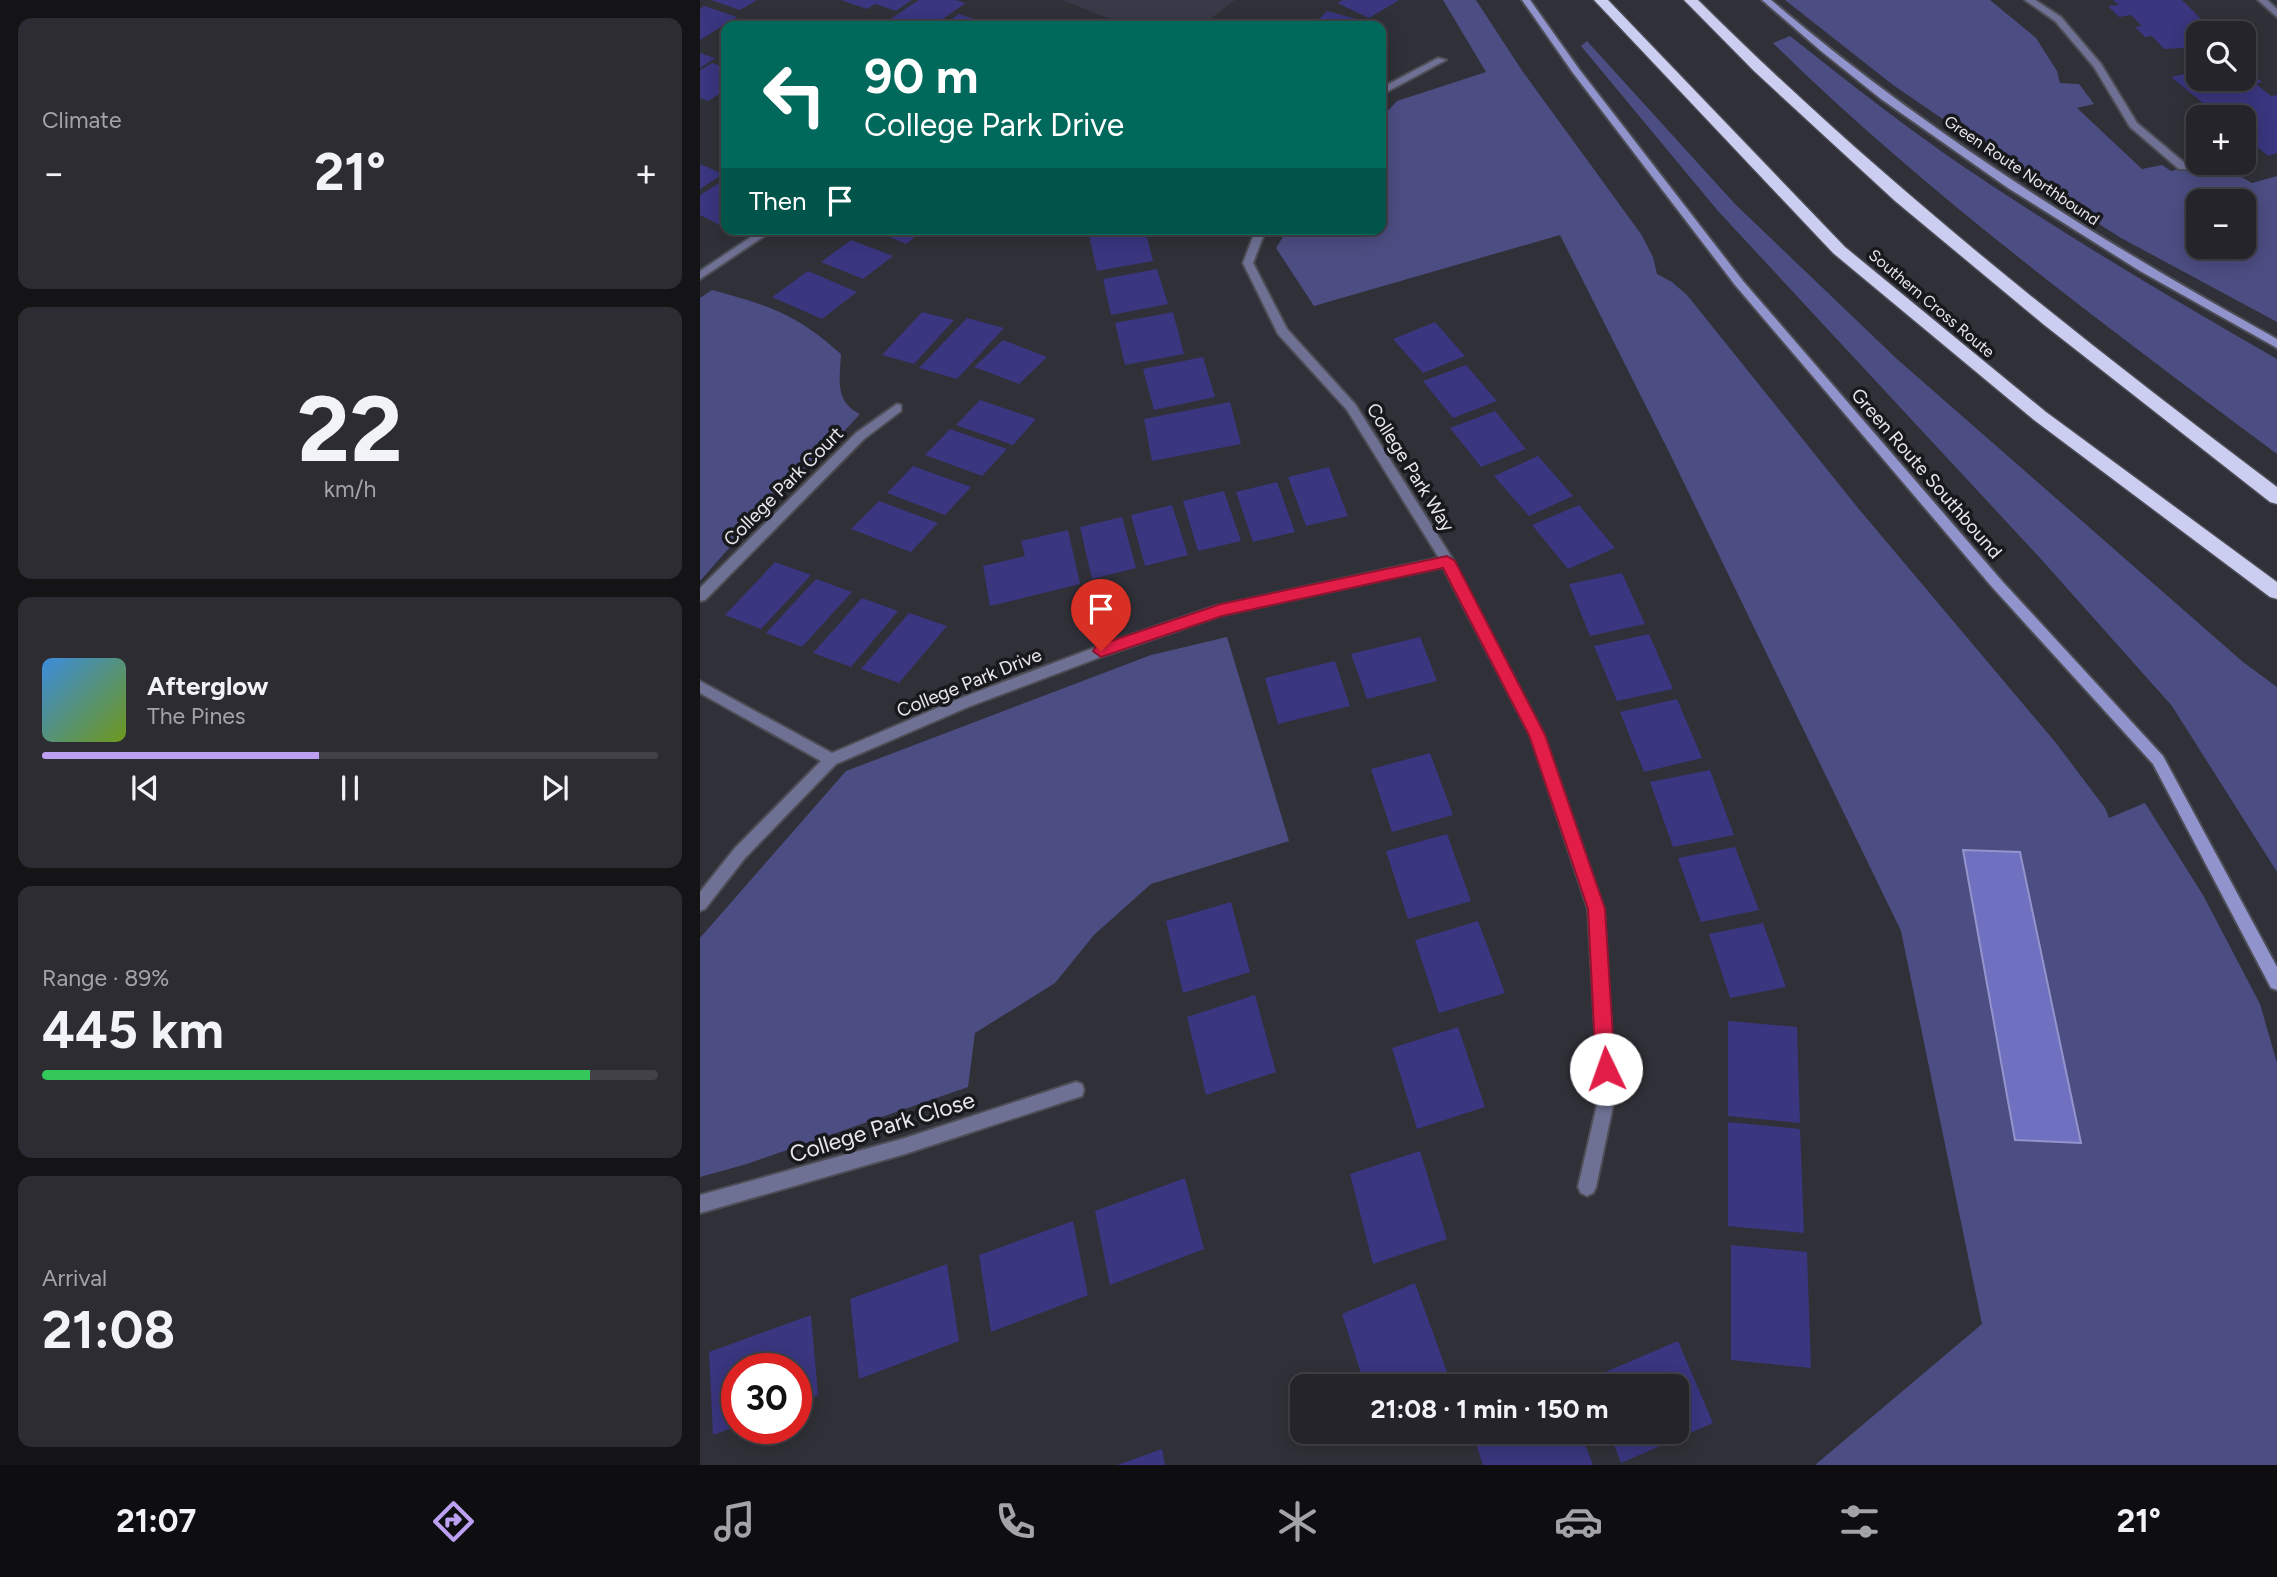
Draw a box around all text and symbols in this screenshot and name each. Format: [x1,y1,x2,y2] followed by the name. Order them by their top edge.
[2186,21,2256,259] map controls
[2186,21,2256,91] button: search
[864,46,979,105] text: 90 m
[749,49,840,140] icon: left
[2186,105,2256,175] button: +
[42,106,121,134] text: Climate
[864,106,1124,144] text: College Park Drive
[1941,111,2103,229] street label: Green Route Northbound
[314,141,386,203] text: 21°
[42,150,66,196] text: −
[634,150,658,196] text: +
[821,182,859,220] icon: arrive
[749,185,807,217] text: Then
[2186,189,2256,259] button: −
[1865,245,1999,362] street label: Southern Cross Route
[297,375,403,484] text: 22
[1846,383,2007,563] street label: Green Route Southbound
[1362,399,1459,536] street label: College Park Way
[719,422,848,551] street label: College Park Court
[324,475,376,503] text: km/h
[1071,579,1131,651] pin
[1082,590,1120,628] icon: arrive
[893,643,1045,722] street label: College Park Drive
[147,670,269,702] text: Afterglow
[147,702,246,730] text: The Pines
[126,769,164,807] icon: previous
[331,769,369,807] icon: pause
[536,769,574,807] icon: next
[42,964,169,992] text: Range · 89%
[42,999,224,1061] text: 445 km
[1569,1032,1643,1106] position arrow
[786,1086,978,1168] street label: College Park Close
[42,1264,107,1292] text: Arrival
[42,1299,175,1361] text: 21:08
[721,1353,812,1444] speed limit sign: 30
[1370,1393,1609,1425] text: 21:08 · 1 min · 150 m
[429,1497,478,1546] icon: directions
[710,1497,759,1546] icon: music
[991,1497,1040,1546] icon: phone
[1273,1497,1322,1546] icon: climate
[1554,1497,1603,1546] icon: car
[1835,1497,1884,1546] icon: filters
[116,1502,196,1540] text: 21:07
[2117,1502,2161,1540] text: 21°

